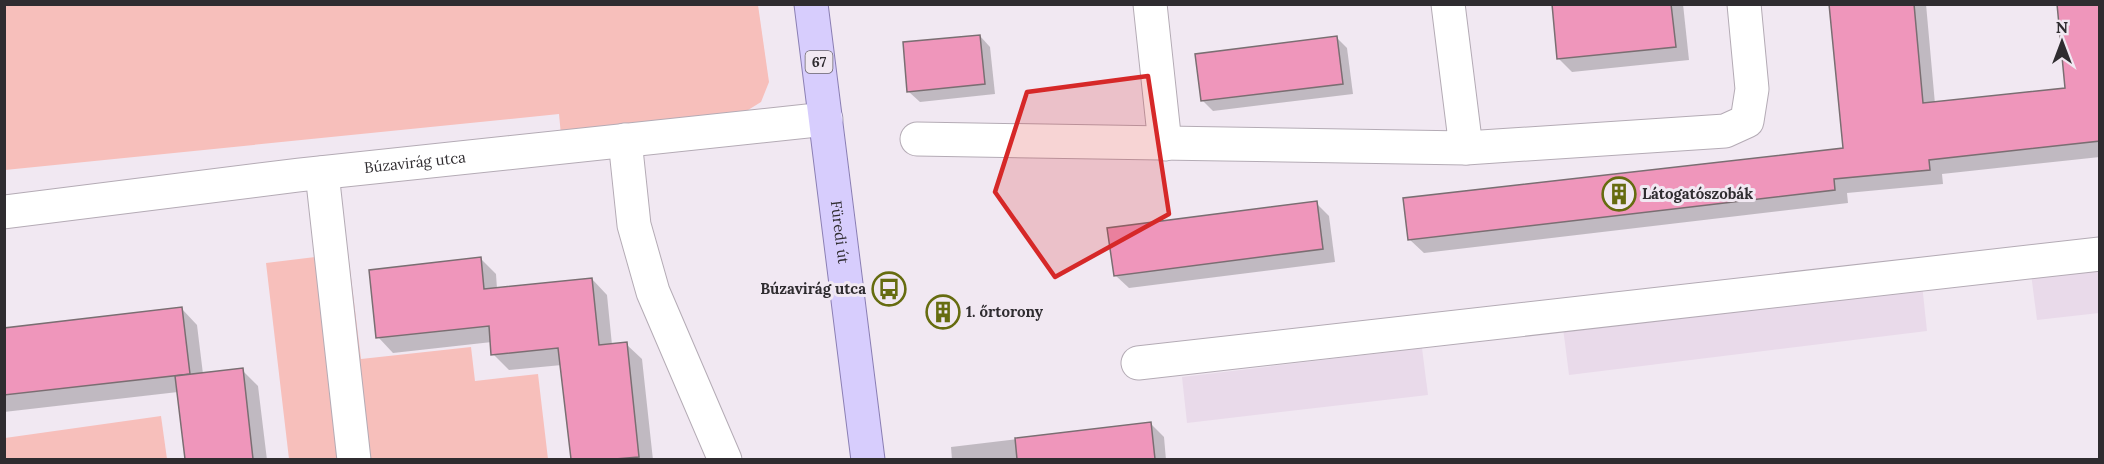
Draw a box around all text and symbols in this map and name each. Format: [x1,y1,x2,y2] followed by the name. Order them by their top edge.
[2032,12,2092,72] north arrow
[2056,17,2068,37] text: N
[806,51,832,73] road number: 67
[363,147,467,177] street label: Búzavirág utca
[1601,176,1637,212] building icon: Látogatószobák
[1642,184,1753,203] place label: Látogatószobák
[827,200,853,265] street label: Füredi út
[871,271,907,307] bus stop icon: Búzavirág utca
[760,279,866,298] place label: Búzavirág utca
[925,294,961,330] building icon: 1. őrtorony
[966,302,1044,321] place label: 1. őrtorony

